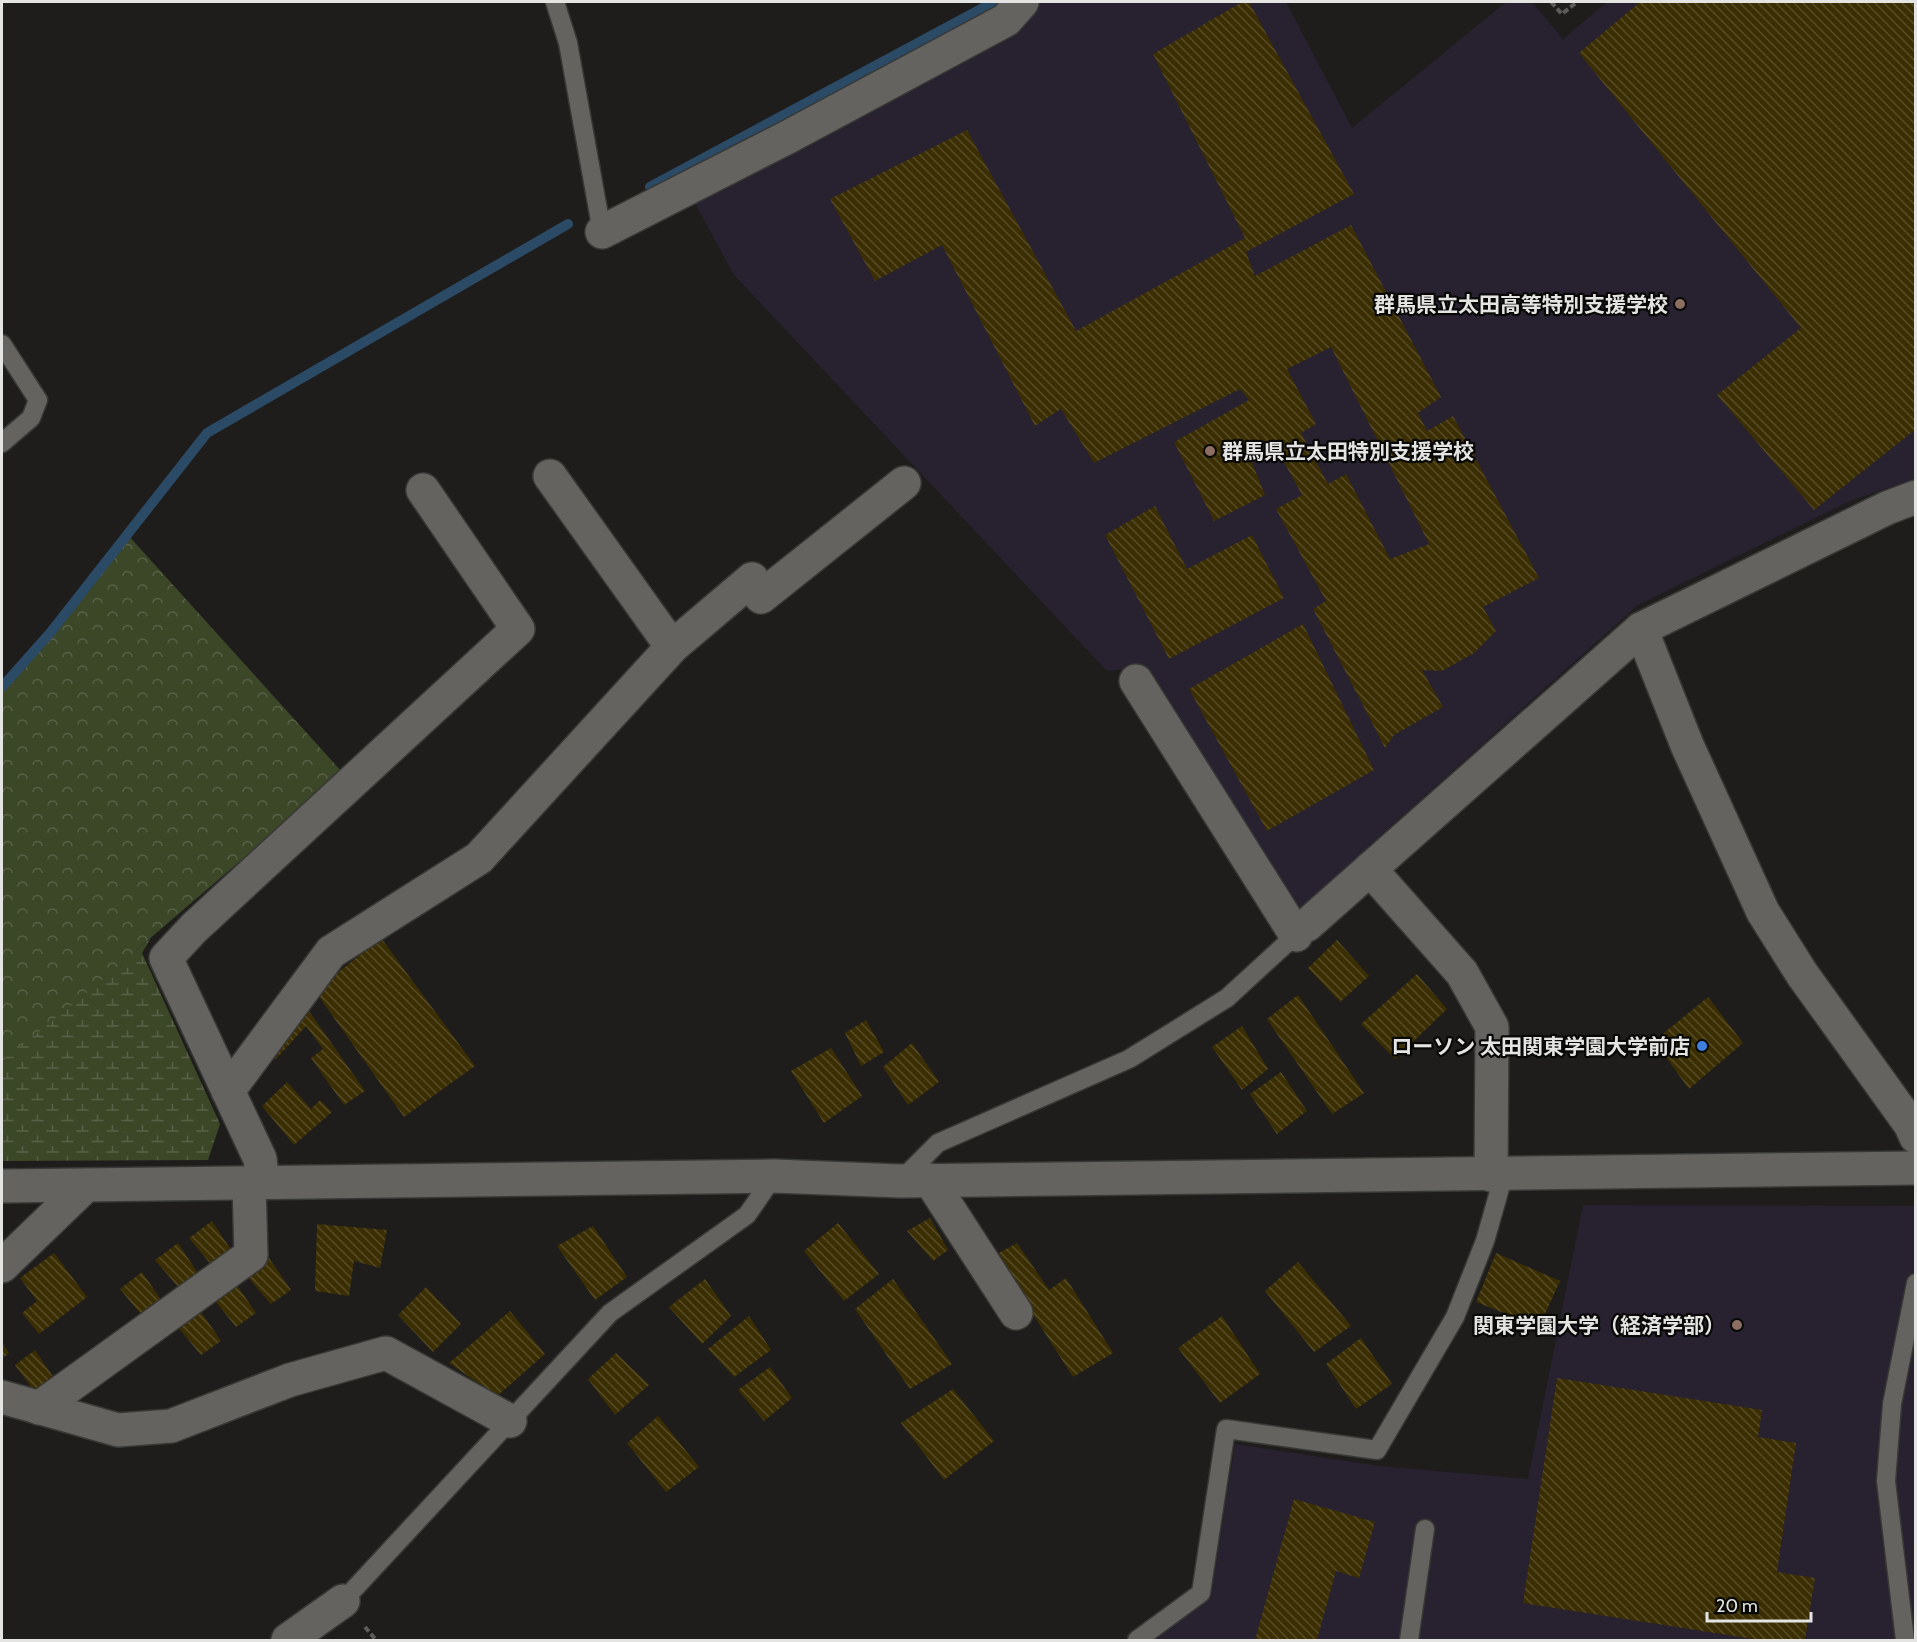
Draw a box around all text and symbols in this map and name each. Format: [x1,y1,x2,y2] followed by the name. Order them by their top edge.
[1374,292,1668,317] place label: 群馬県立太田高等特別支援学校
[1673,297,1687,311] marker: 群馬県立太田高等特別支援学校
[1222,439,1474,464] place label: 群馬県立太田特別支援学校
[1203,444,1217,458] marker: 群馬県立太田特別支援学校
[1391,1034,1690,1059] place label: ローソン 太田関東学園大学前店
[1695,1039,1709,1053] marker: ローソン 太田関東学園大学前店
[1473,1313,1725,1338] place label: 関東学園大学（経済学部）
[1730,1318,1744,1332] marker: 関東学園大学（経済学部）
[1707,1585,1810,1623] scale bar
[1716,1595,1758,1617] text: 20 m

